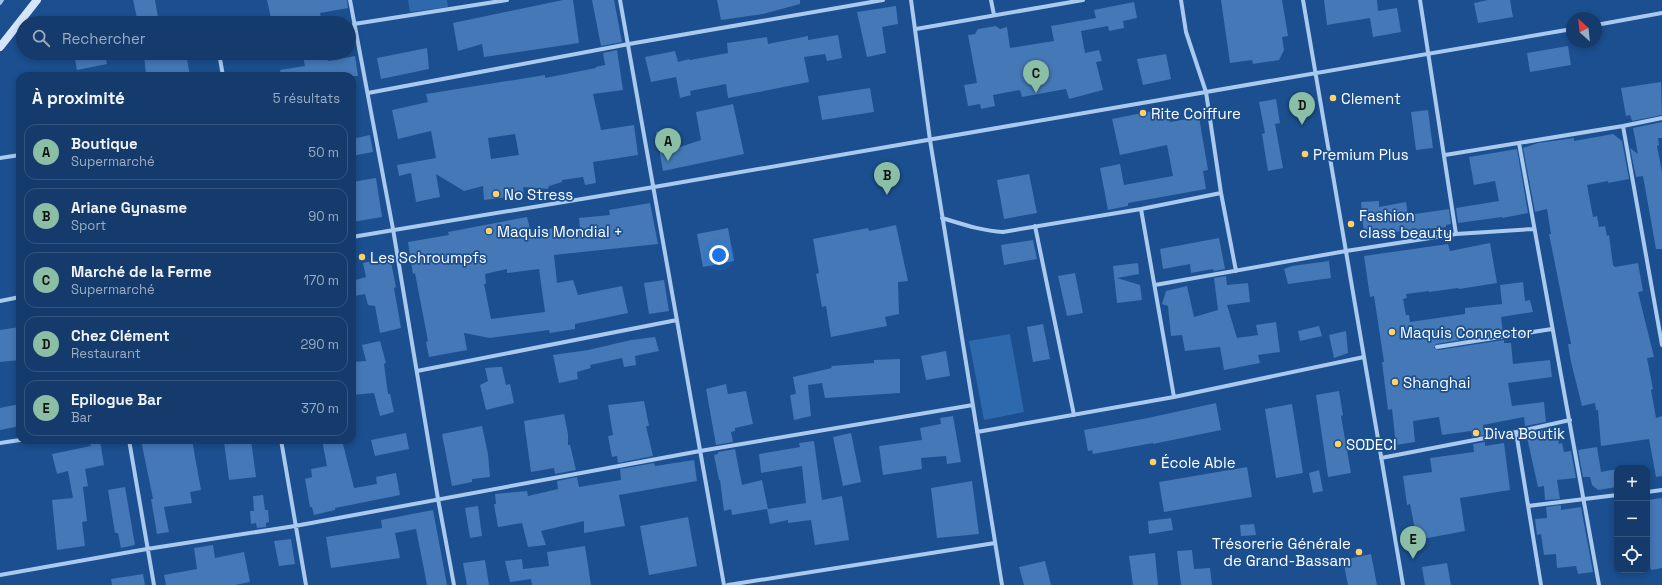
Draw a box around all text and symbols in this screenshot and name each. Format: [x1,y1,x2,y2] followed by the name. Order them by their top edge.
[1566,12,1602,48] north arrow
[16,16,356,60] search box
[30,27,52,49] icon: search
[62,29,145,48] text: Rechercher
[1023,60,1049,93] pin: C
[32,87,125,109] text: À proximité
[1341,89,1401,108] place label: Clement
[273,90,340,107] text: 5 résultats
[1289,92,1315,125] pin: D
[1328,93,1338,103] marker: Clement
[1151,104,1241,123] place label: Rite Coiffure
[1138,108,1148,118] marker: Rite Coiffure
[655,128,681,161] pin: A
[71,134,138,153] text: Boutique
[42,144,50,161] text: A
[308,144,339,161] text: 50 m
[1313,145,1409,164] place label: Premium Plus
[1300,149,1310,159] marker: Premium Plus
[71,153,155,170] text: Supermarché
[874,162,900,195] pin: B
[504,185,573,204] place label: No Stress
[491,189,501,199] marker: No Stress
[71,198,187,217] text: Ariane Gynasme
[1359,206,1452,242] place label: Fashion class beauty
[42,208,50,225] text: B
[308,208,339,225] text: 90 m
[71,217,106,234] text: Sport
[1346,219,1356,229] marker: Fashion class beauty
[497,222,623,241] place label: Maquis Mondial +
[484,226,494,236] marker: Maquis Mondial +
[709,245,729,265] your location
[370,248,487,267] place label: Les Schroumpfs
[357,252,367,262] marker: Les Schroumpfs
[71,262,212,281] text: Marché de la Ferme
[42,272,50,289] text: C
[303,272,339,289] text: 170 m
[71,281,155,298] text: Supermarché
[1400,323,1532,342] place label: Maquis Connector
[71,326,170,345] text: Chez Clément
[1387,327,1397,337] marker: Maquis Connector
[42,336,50,353] text: D
[300,336,339,353] text: 290 m
[71,345,141,362] text: Restaurant
[1403,373,1470,392] place label: Shanghai
[1390,377,1400,387] marker: Shanghai
[71,390,162,409] text: Epilogue Bar
[42,400,50,417] text: E
[301,400,339,417] text: 370 m
[71,409,92,426] text: Bar
[1484,424,1565,443] place label: Diva Boutik
[1471,428,1481,438] marker: Diva Boutik
[1346,435,1397,454] place label: SODECI
[1333,439,1343,449] marker: SODECI
[1161,453,1236,472] place label: École Able
[1148,457,1158,467] marker: École Able
[1614,465,1650,573] map controls
[1614,465,1650,501] button: +
[1614,501,1650,537] button: −
[1400,526,1426,559] pin: E
[1212,534,1351,570] place label: Trésorerie Générale de Grand-Bassam
[1614,537,1650,573] button: locate
[1354,547,1364,557] marker: Trésorerie Générale de Grand-Bassam

